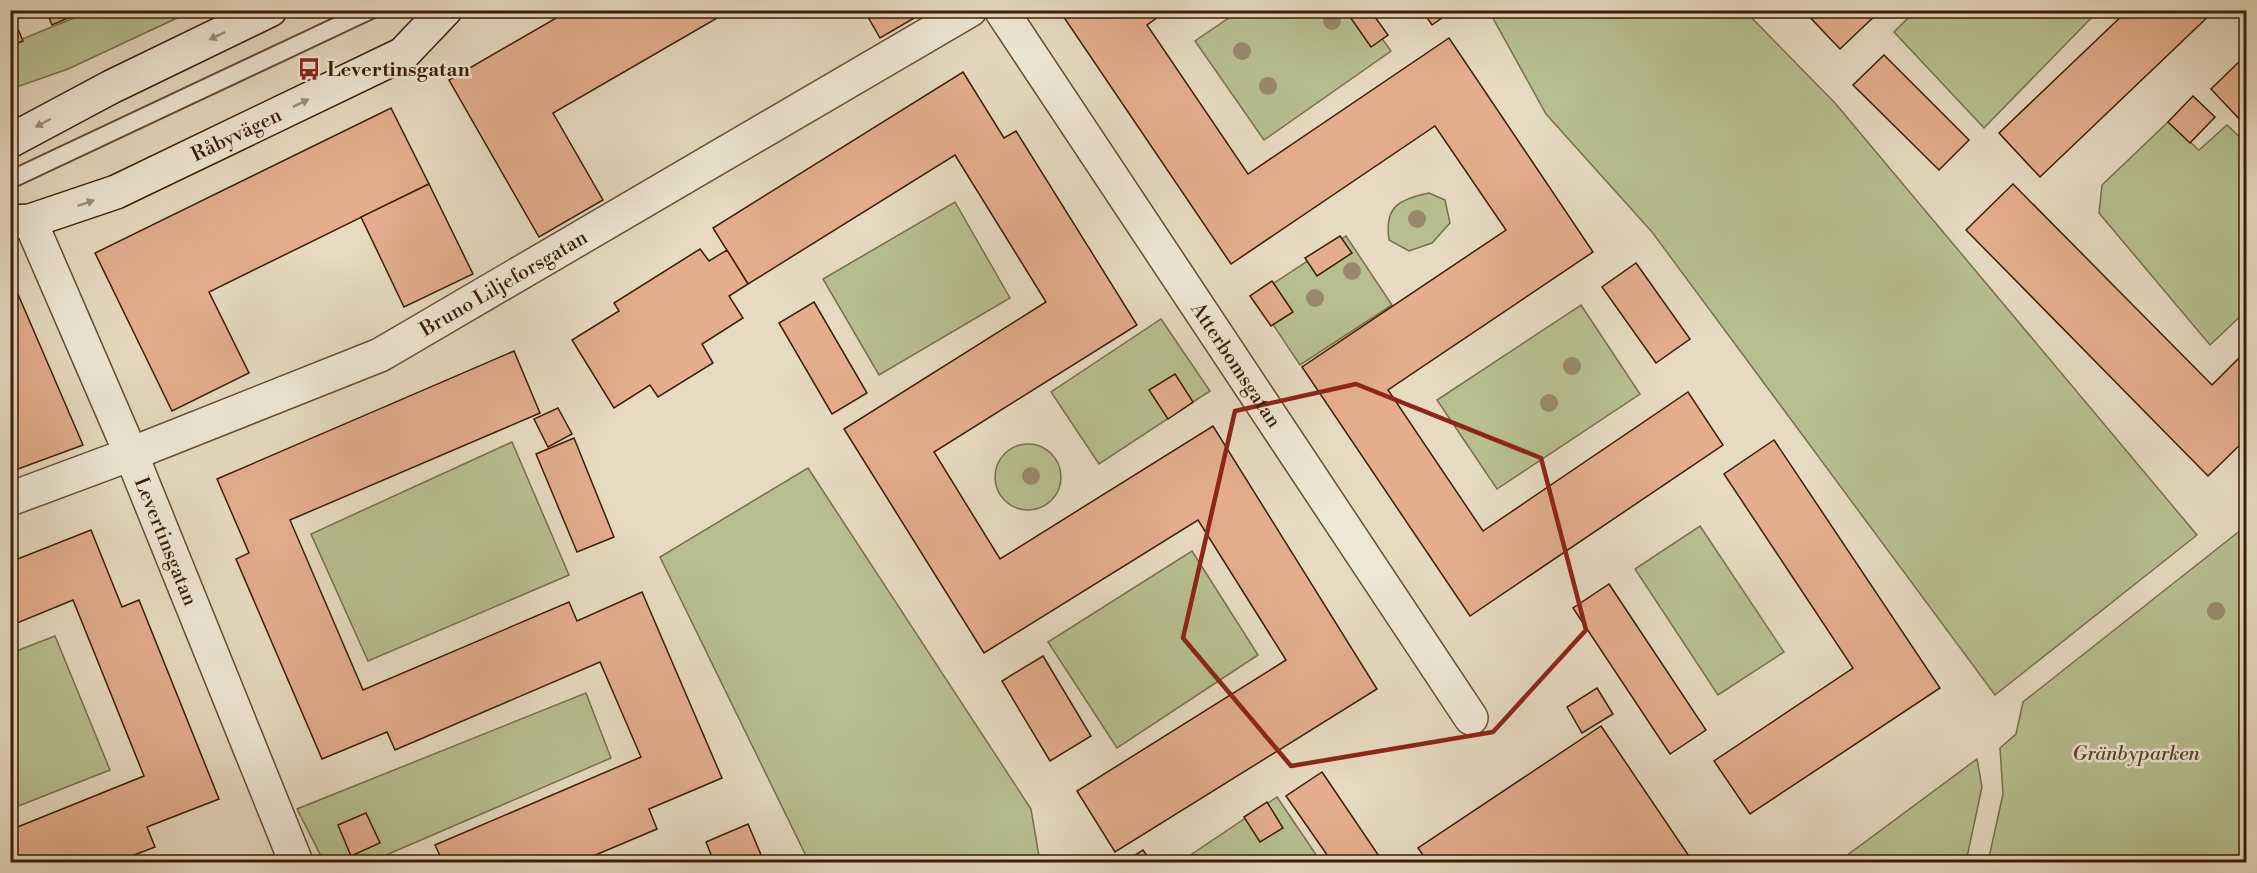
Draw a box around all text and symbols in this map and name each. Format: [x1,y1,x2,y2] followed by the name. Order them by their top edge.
[209,31,226,40] one-way arrow
[296,56,322,82] bus stop icon: Levertinsgatan
[327,58,470,83] place label: Levertinsgatan
[292,99,309,108] one-way arrow
[187,103,286,168] street label: Råbyvägen
[34,118,51,128] one-way arrow
[77,197,95,207] one-way arrow
[415,225,593,343] street label: Bruno Liljeforsgatan
[1184,297,1286,433] street label: Atterbomsgatan
[128,474,202,610] street label: Levertinsgatan
[2072,742,2201,767] park label: Gränbyparken

